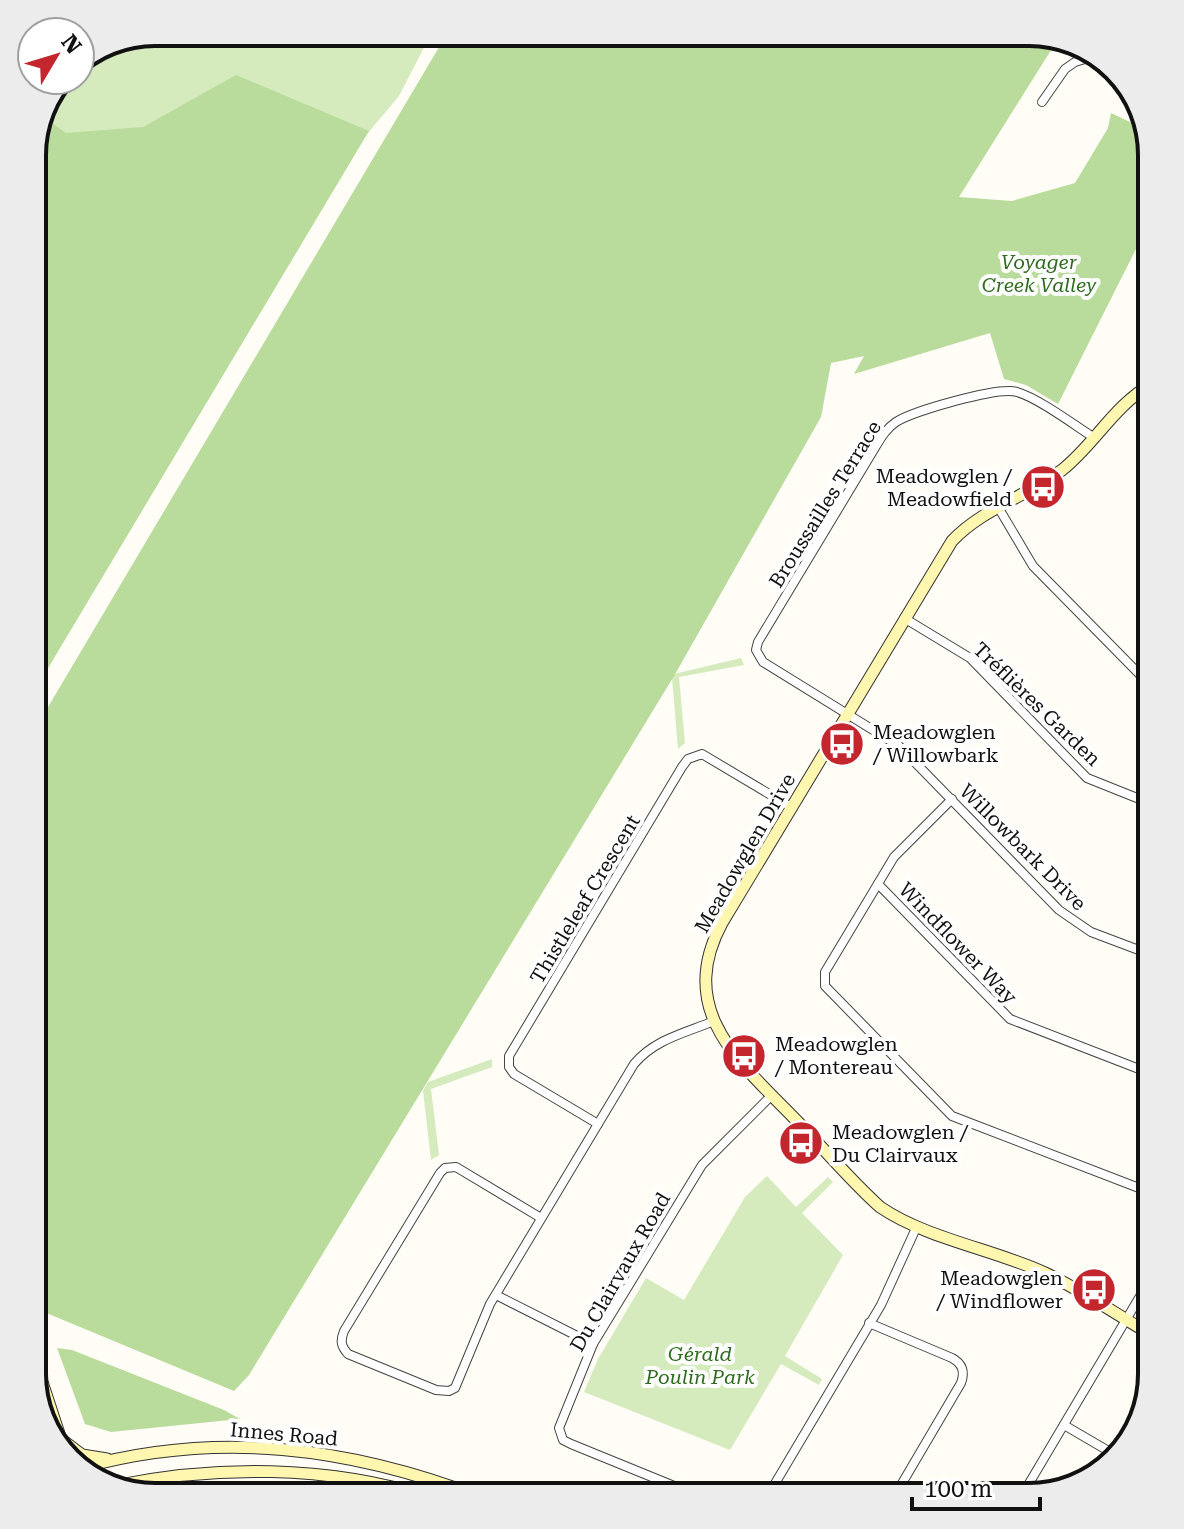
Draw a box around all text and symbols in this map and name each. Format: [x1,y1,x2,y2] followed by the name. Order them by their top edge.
[16,16,96,96] north arrow
[56,30,86,58] text: N
[982,250,1097,297] park label: Voyager Creek Valley
[764,416,886,592] street label: Broussailles Terrace
[1019,463,1067,511] bus stop icon: Meadowglen / Meadowfield
[876,464,1013,511] place label: Meadowglen / Meadowfield
[968,637,1106,771] street label: Tréflières Garden
[818,720,866,768] bus stop icon: Meadowglen / Willowbark
[872,720,999,767] place label: Meadowglen / Willowbark
[690,769,800,937] street label: Meadowglen Drive
[955,779,1091,915] street label: Willowbark Drive
[525,810,645,988] street label: Thistleleaf Crescent
[894,877,1022,1009] street label: Windflower Way
[720,1032,768,1080] bus stop icon: Meadowglen / Montereau
[774,1032,898,1079] place label: Meadowglen / Montereau
[777,1119,825,1167] bus stop icon: Meadowglen / Du Clairvaux
[832,1120,969,1167] place label: Meadowglen / Du Clairvaux
[565,1188,675,1356] street label: Du Clairvaux Road
[936,1266,1063,1313] place label: Meadowglen / Windflower
[1070,1266,1118,1314] bus stop icon: Meadowglen / Windflower
[644,1342,755,1389] park label: Gérald Poulin Park
[229,1417,339,1451] street label: Innes Road
[912,1461,1040,1511] scale bar
[924,1475,992,1503] text: 100 m

